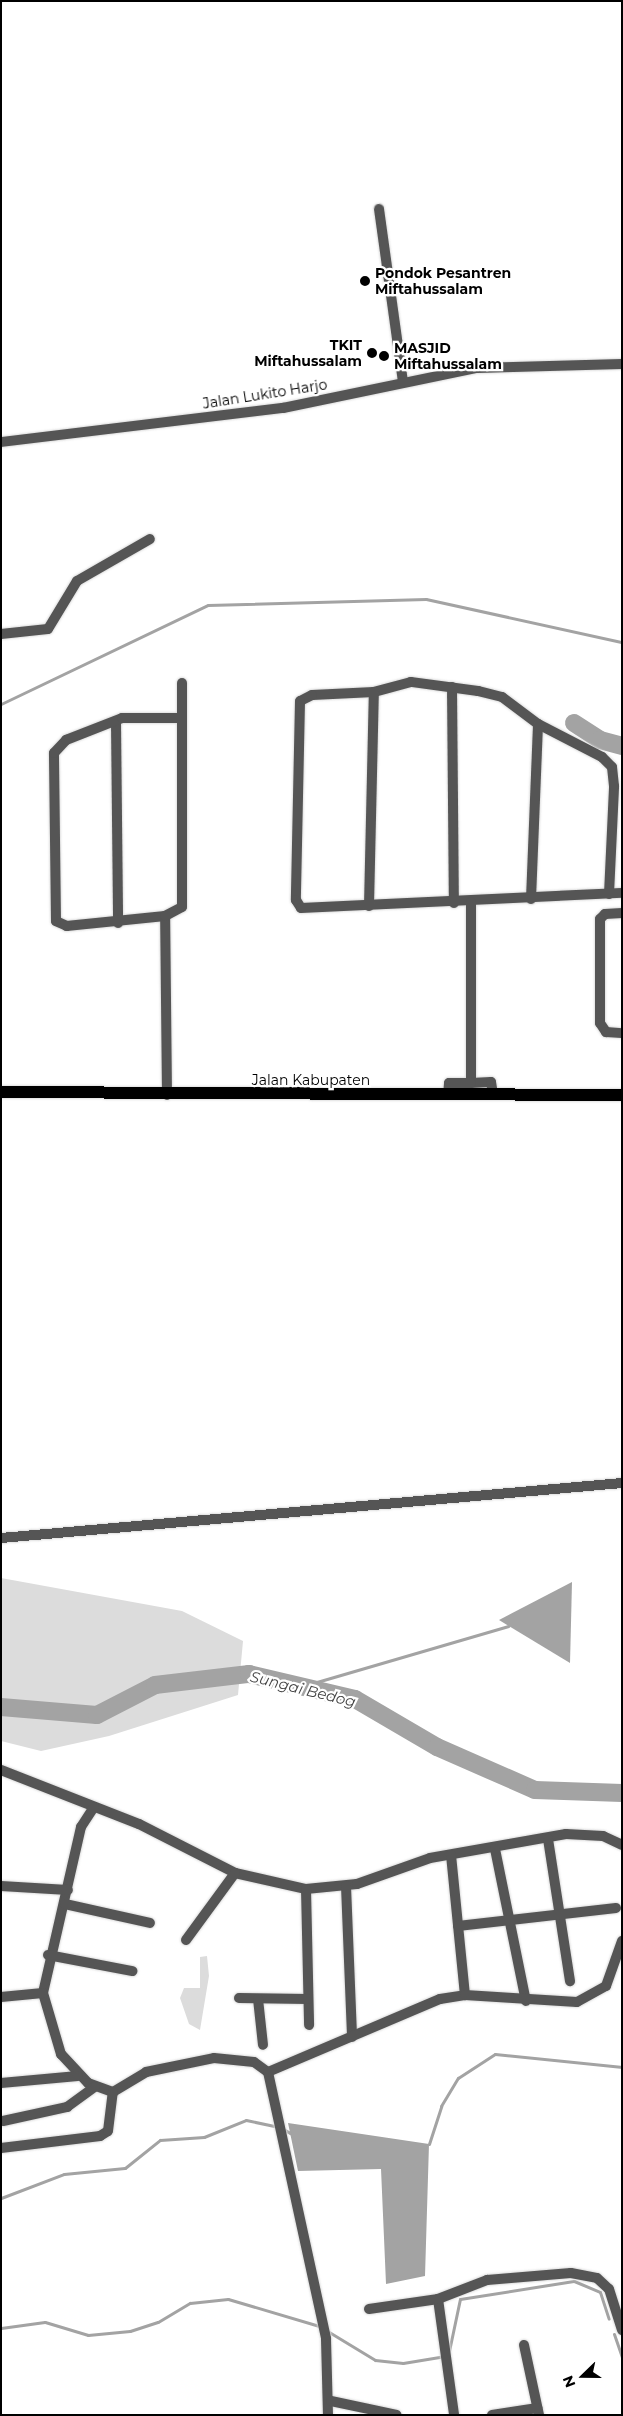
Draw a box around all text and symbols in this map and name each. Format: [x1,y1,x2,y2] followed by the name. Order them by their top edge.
[375,265,511,298] place label: Pondok Pesantren Miftahussalam
[359,275,371,287] marker: Pondok Pesantren Miftahussalam
[254,337,362,370] place label: TKIT Miftahussalam
[394,340,502,372] place label: MASJID Miftahussalam
[366,347,378,359] marker: TKIT Miftahussalam
[378,350,390,362] marker: MASJID Miftahussalam
[202,376,328,412] street label: Jalan Lukito Harjo
[252,1072,370,1088] street label: Jalan Kabupaten
[248,1667,358,1711] water label: Sungai Bedog
[558,2351,608,2401] north arrow
[559,2373,580,2390] text: N

